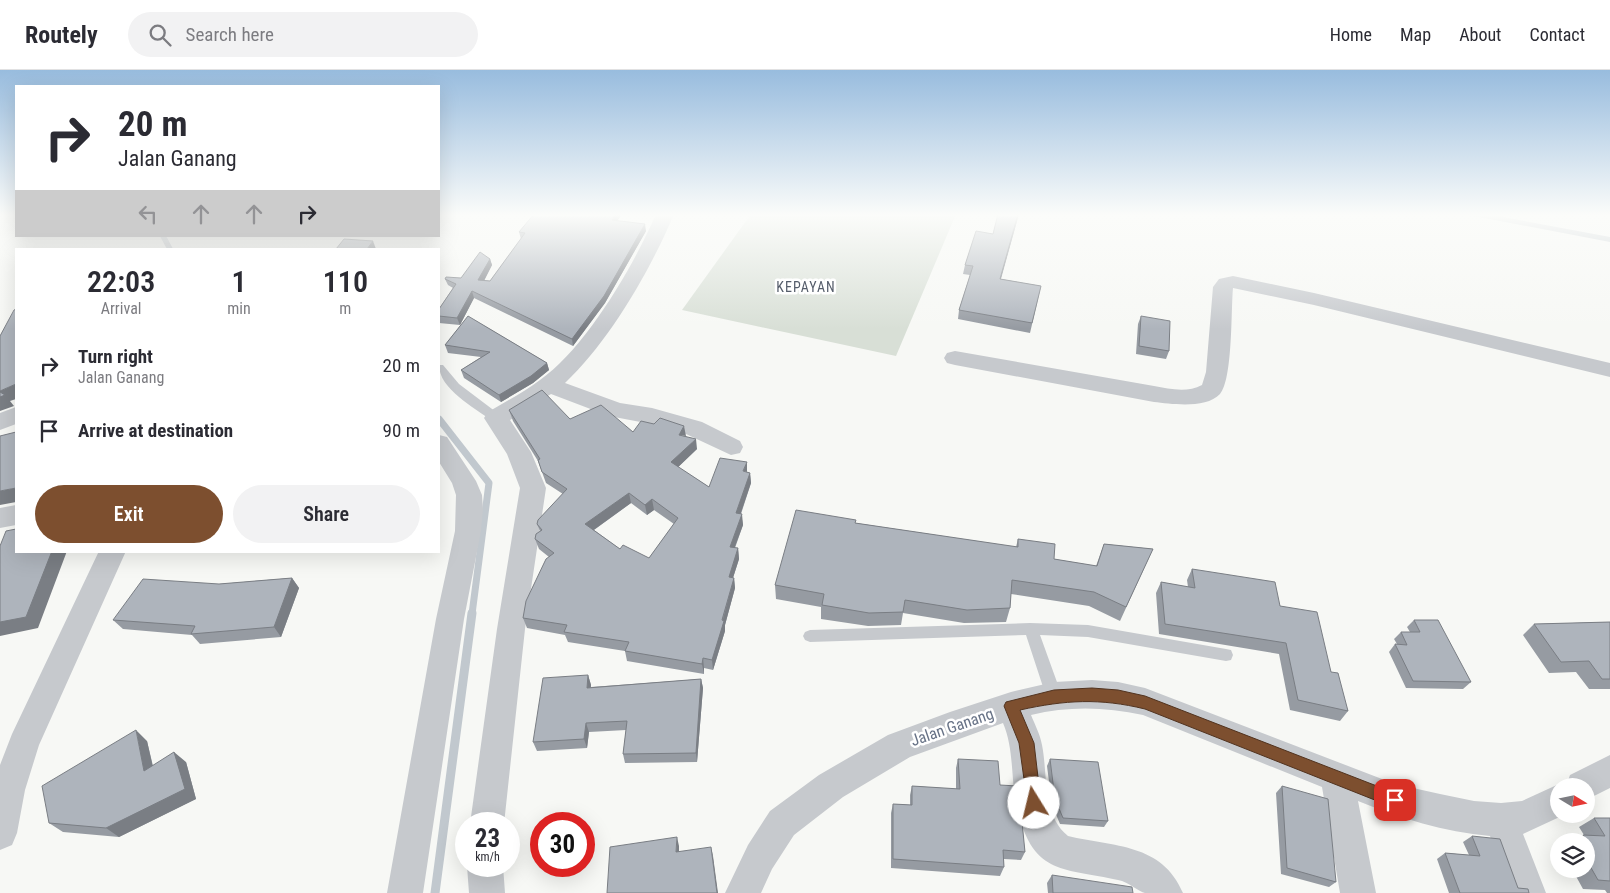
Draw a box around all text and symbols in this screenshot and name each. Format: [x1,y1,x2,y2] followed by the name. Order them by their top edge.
[128,12,478,57] search box
[25,21,98,49] text: Routely
[146,21,174,49] icon: search
[186,23,274,46] text: Search here
[1330,24,1372,45] text: Home
[1400,24,1431,45] text: Map
[1459,24,1501,45] text: About
[1529,24,1585,45] text: Contact
[118,104,187,145] text: 20 m
[35,105,100,170] icon: right
[118,146,237,171] text: Jalan Ganang
[134,200,162,228] icon: left
[187,200,215,228] icon: ahead
[240,200,268,228] icon: ahead
[293,200,321,228] icon: right
[87,264,155,299] text: 22:03
[231,264,247,299] text: 1
[323,264,368,299] text: 110
[776,279,836,295] district label: KEPAYAN
[101,299,141,318] text: Arrival
[227,299,251,318] text: min
[339,299,351,318] text: m
[78,345,153,368] text: Turn right
[35,352,63,380] icon: right
[383,354,420,377] text: 20 m
[78,368,164,387] text: Jalan Ganang
[35,417,63,445] icon: arrive
[78,419,233,442] text: Arrive at destination
[383,419,420,442] text: 90 m
[35,485,223,543] button: Exit
[233,485,420,543] button: Share
[908,704,996,750] street label: Jalan Ganang
[1007,776,1059,828] position arrow
[1550,778,1595,822] north arrow
[1550,778,1595,878] map controls
[1374,779,1416,821] pin
[1381,786,1409,814] icon: arrive
[530,812,595,877] speed limit sign: 30
[475,824,500,853] text: 23
[1550,833,1595,878] button: layers
[475,850,500,864] text: km/h

